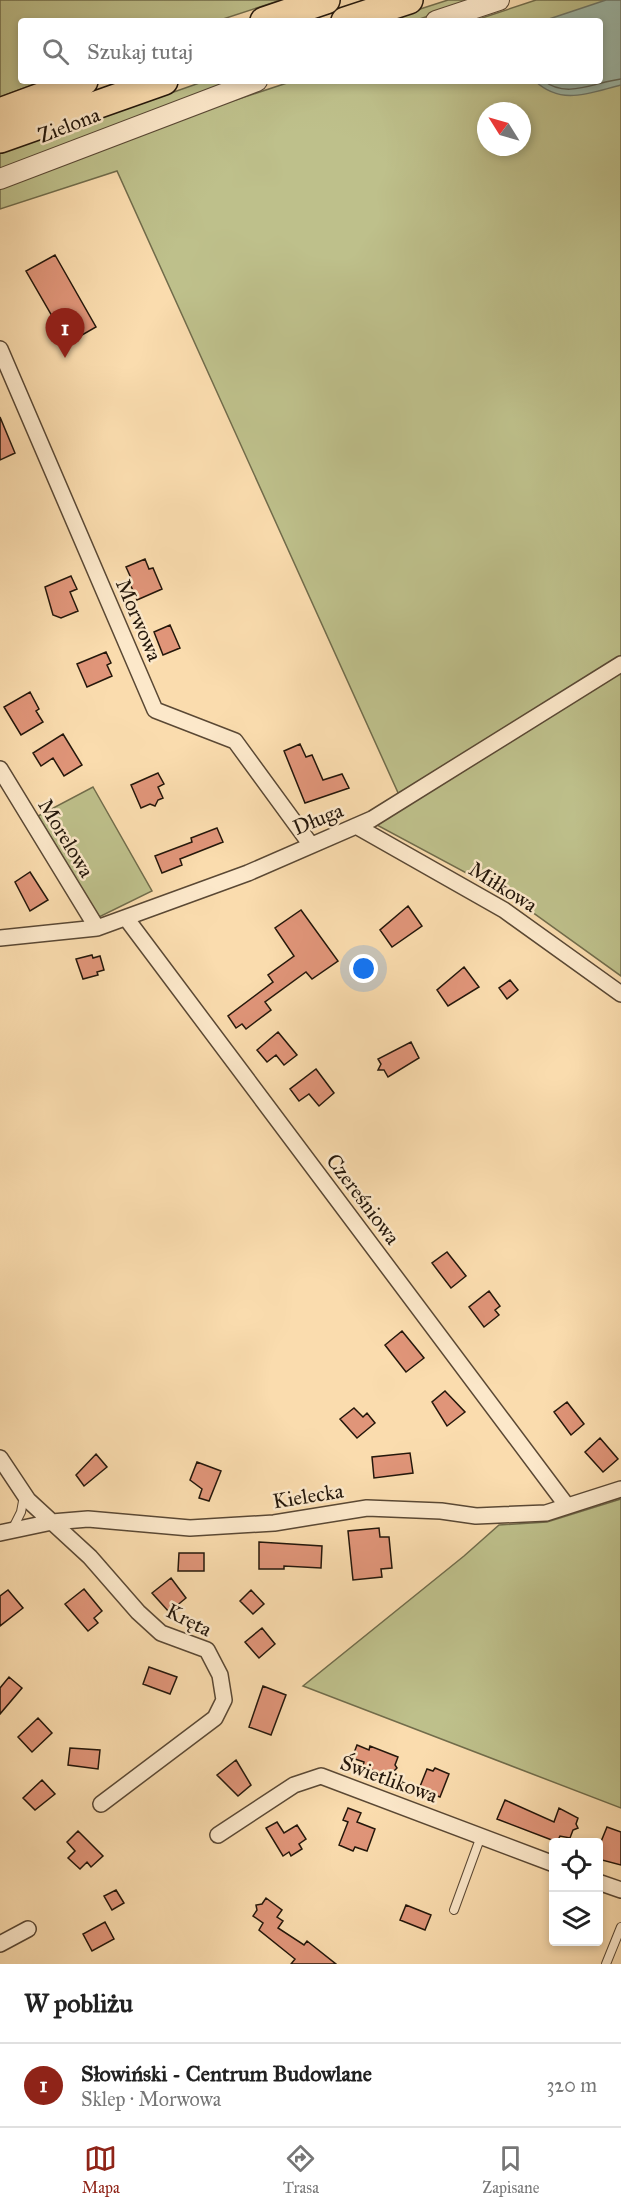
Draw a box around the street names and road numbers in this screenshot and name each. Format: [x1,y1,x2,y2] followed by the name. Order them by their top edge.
[34,101,104,149] street label: Zielona
[110,575,168,665] street label: Morwowa
[32,794,100,882] street label: Morelowa
[289,797,347,841] street label: Długa
[464,856,542,918] street label: Miłkowa
[320,1148,406,1250] street label: Czereśniowa
[271,1478,345,1514] street label: Kielecka
[162,1598,216,1642] street label: Kręta
[337,1748,442,1809] street label: Świetlikowa

